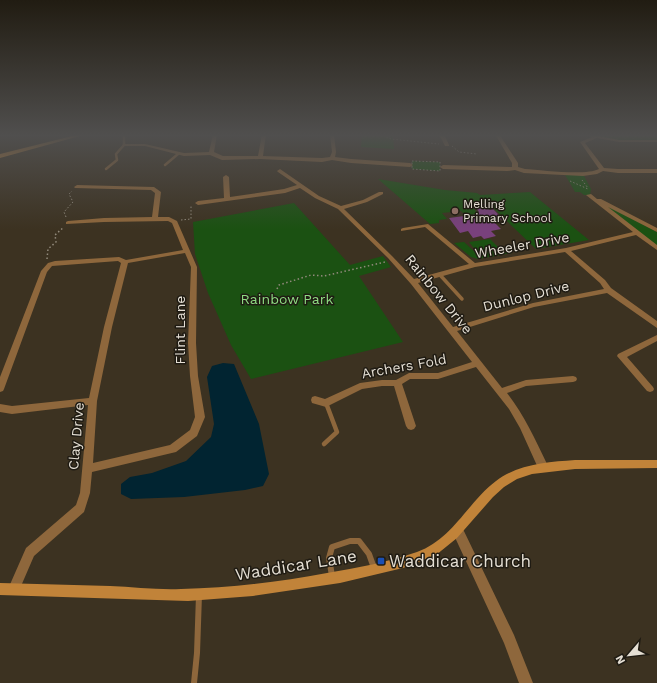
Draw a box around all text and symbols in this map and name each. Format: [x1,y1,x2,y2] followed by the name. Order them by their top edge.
[463,197,552,225] place label: Melling Primary School
[450,206,460,216] marker: Melling Primary School
[474,229,570,261] street label: Wheeler Drive
[402,251,476,337] street label: Rainbow Drive
[481,278,571,314] street label: Dunlop Drive
[241,291,333,307] park label: Rainbow Park
[172,296,188,364] street label: Flint Lane
[360,351,448,381] street label: Archers Fold
[65,401,87,471] street label: Clay Drive
[234,546,358,584] street label: Waddicar Lane
[389,551,531,571] place label: Waddicar Church
[376,556,386,566] marker: Waddicar Church
[609,635,649,675] north arrow
[613,653,628,666] text: N

